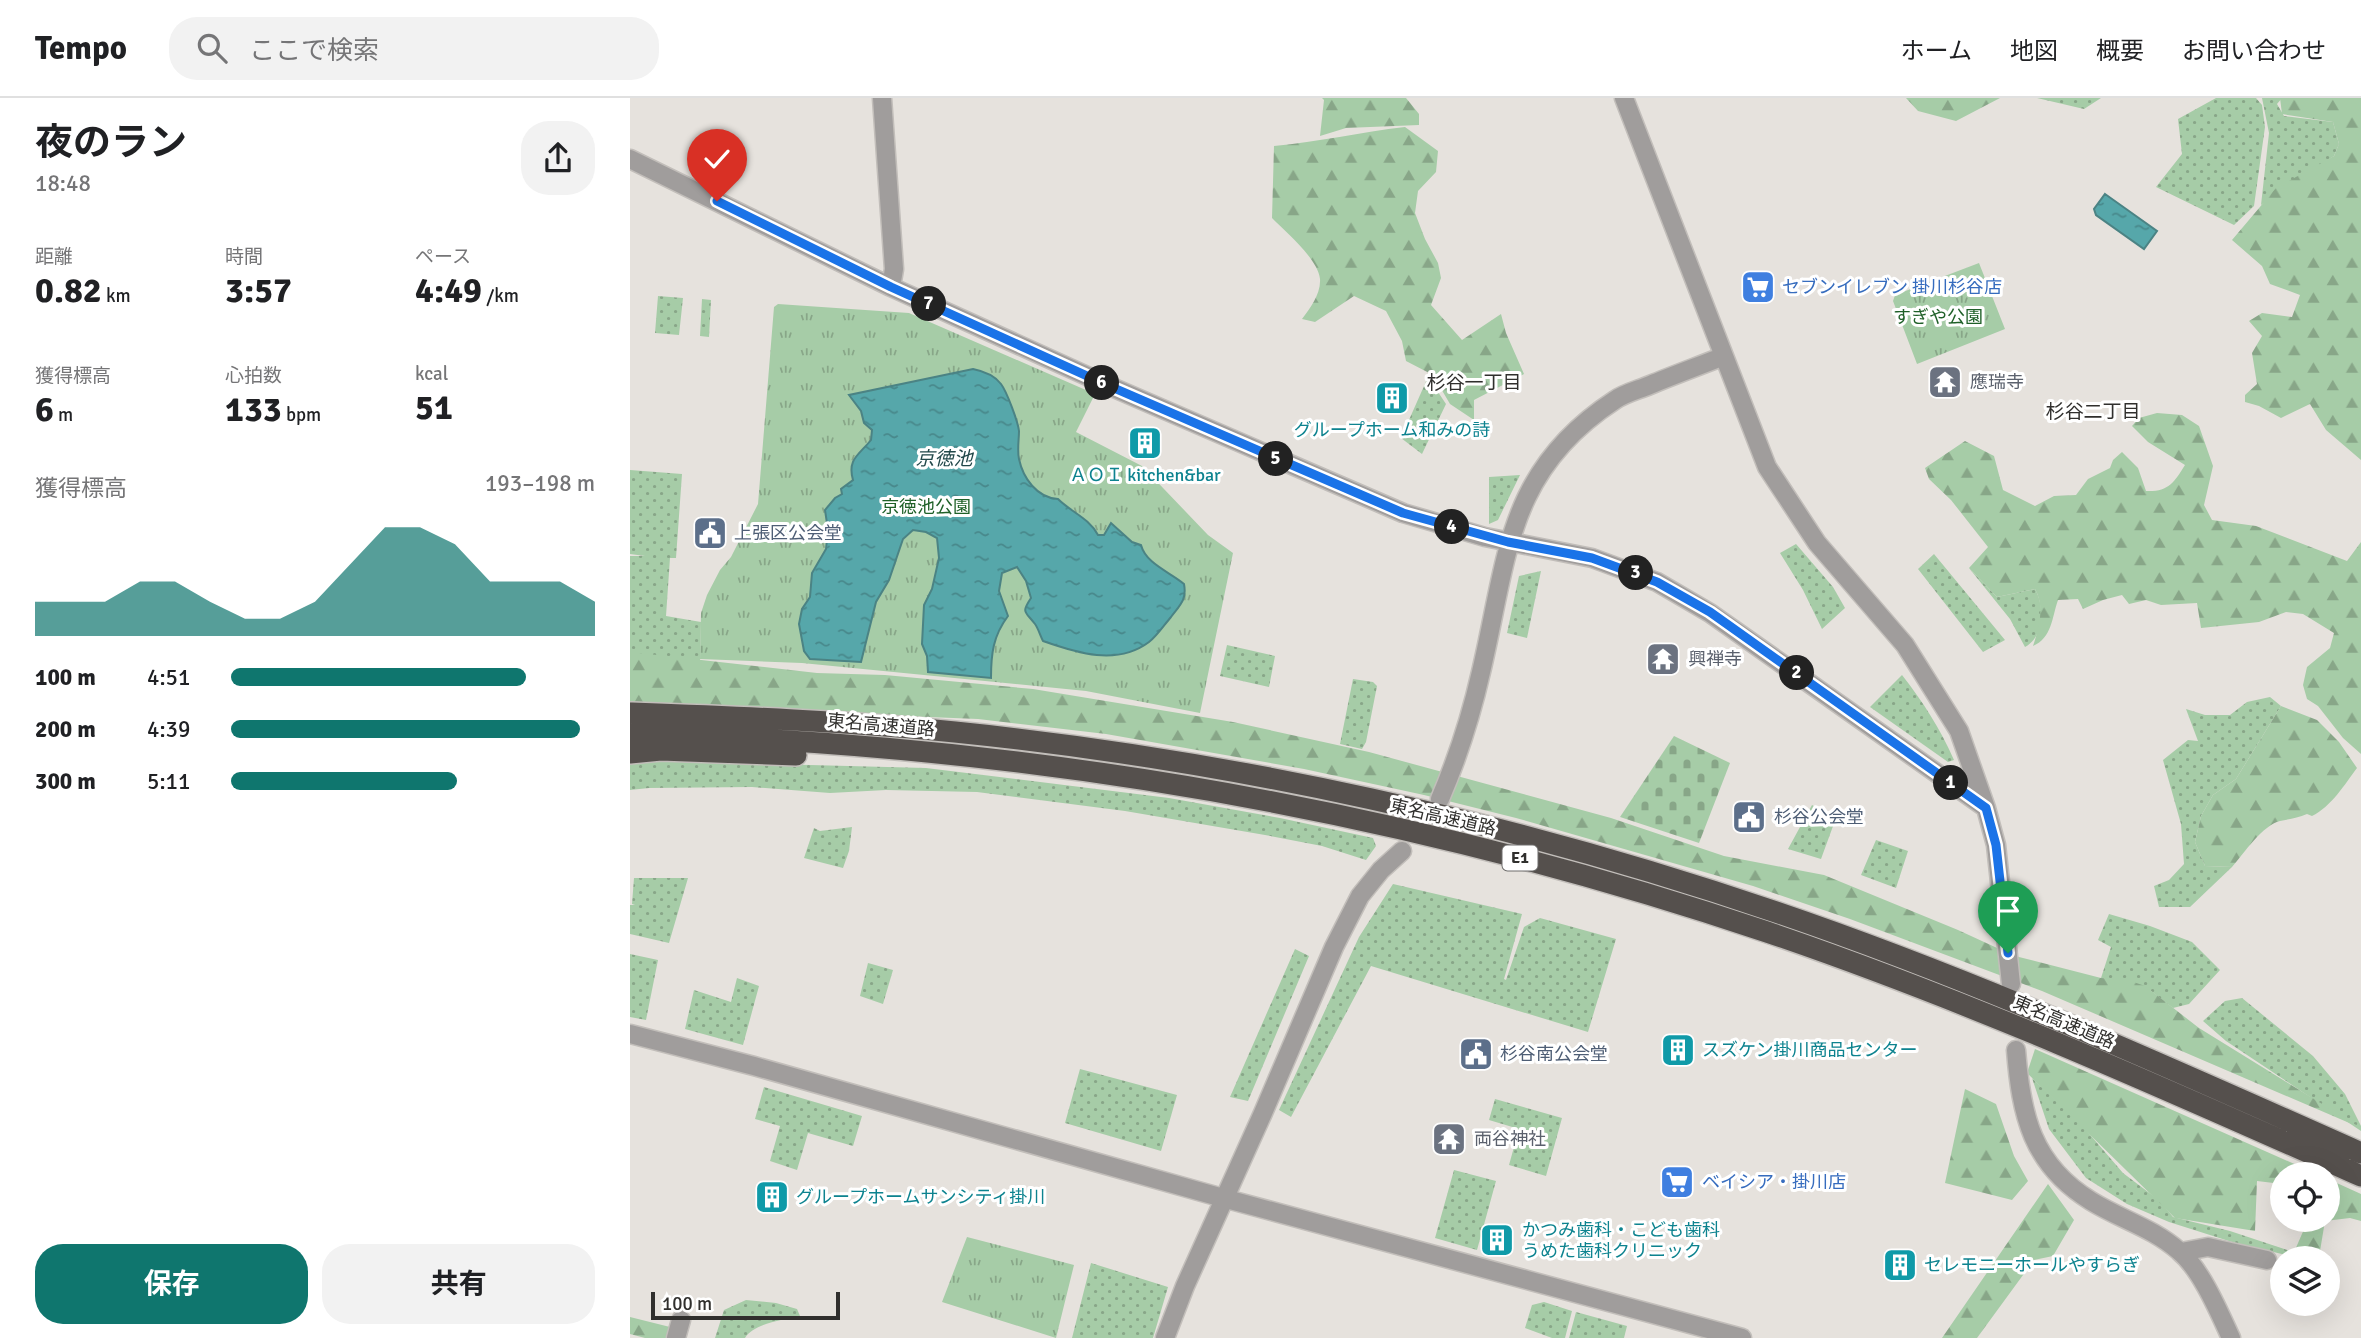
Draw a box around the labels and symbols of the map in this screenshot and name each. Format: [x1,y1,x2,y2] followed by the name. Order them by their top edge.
[687,129,747,201] pin
[1739,268,1777,306] supermarket icon: セブンイレブン 掛川杉谷店
[1782,276,2002,298] place label: セブンイレブン 掛川杉谷店
[912,286,946,322] pin: 7
[1893,306,1983,328] park label: すぎや公園
[1926,363,1964,401] temple icon: 應瑞寺
[1084,366,1120,400] pin: 6
[1426,371,1522,395] district label: 杉谷一丁目
[1970,371,2024,393] place label: 應瑞寺
[1373,379,1411,417] building icon: グループホーム和みの詩
[2045,400,2141,424] district label: 杉谷二丁目
[1294,419,1490,441] place label: グループホーム和みの詩
[1126,424,1164,462] building icon: ＡＯＩ kitchen&bar
[1258,442,1294,476] pin: 5
[915,447,974,471] water label: 京徳池
[1069,464,1221,486] place label: ＡＯＩ kitchen&bar
[881,496,971,518] park label: 京徳池公園
[1434,510,1470,544] pin: 4
[691,514,729,552] public building icon: 上張区公会堂
[734,522,842,544] place label: 上張区公会堂
[1618,556,1654,590] pin: 3
[1644,640,1682,678] temple icon: 興禅寺
[1688,648,1742,670] place label: 興禅寺
[1780,656,1814,690] pin: 2
[826,709,936,741] street label: 東名高速道路
[1934,766,1968,800] pin: 1
[1388,794,1498,840] street label: 東名高速道路
[1730,798,1768,836] public building icon: 杉谷公会堂
[1774,806,1864,828] place label: 杉谷公会堂
[1502,846,1538,870] road number: E1
[1978,881,2038,953] pin
[2010,991,2118,1053] street label: 東名高速道路
[1659,1031,1697,1069] building icon: スズケン掛川商品センター
[1457,1035,1495,1073] public building icon: 杉谷南公会堂
[1702,1039,1917,1061] place label: スズケン掛川商品センター
[1500,1043,1608,1065] place label: 杉谷南公会堂
[1430,1120,1468,1158] temple icon: 両谷神社
[1474,1128,1546,1150] place label: 両谷神社
[1658,1163,1696,1201] supermarket icon: ベイシア・掛川店
[1702,1171,1846,1193] place label: ベイシア・掛川店
[753,1178,791,1216] building icon: グループホームサンシティ掛川
[796,1186,1045,1208] place label: グループホームサンシティ掛川
[1522,1219,1720,1262] place label: かつみ歯科・こども歯科 うめた歯科クリニック
[1478,1221,1516,1259] building icon: かつみ歯科・こども歯科 うめた歯科クリニック
[1881,1246,1919,1284] building icon: セレモニーホールやすらぎ
[1924,1254,2140,1276] place label: セレモニーホールやすらぎ
[651,1289,840,1321] scale bar

